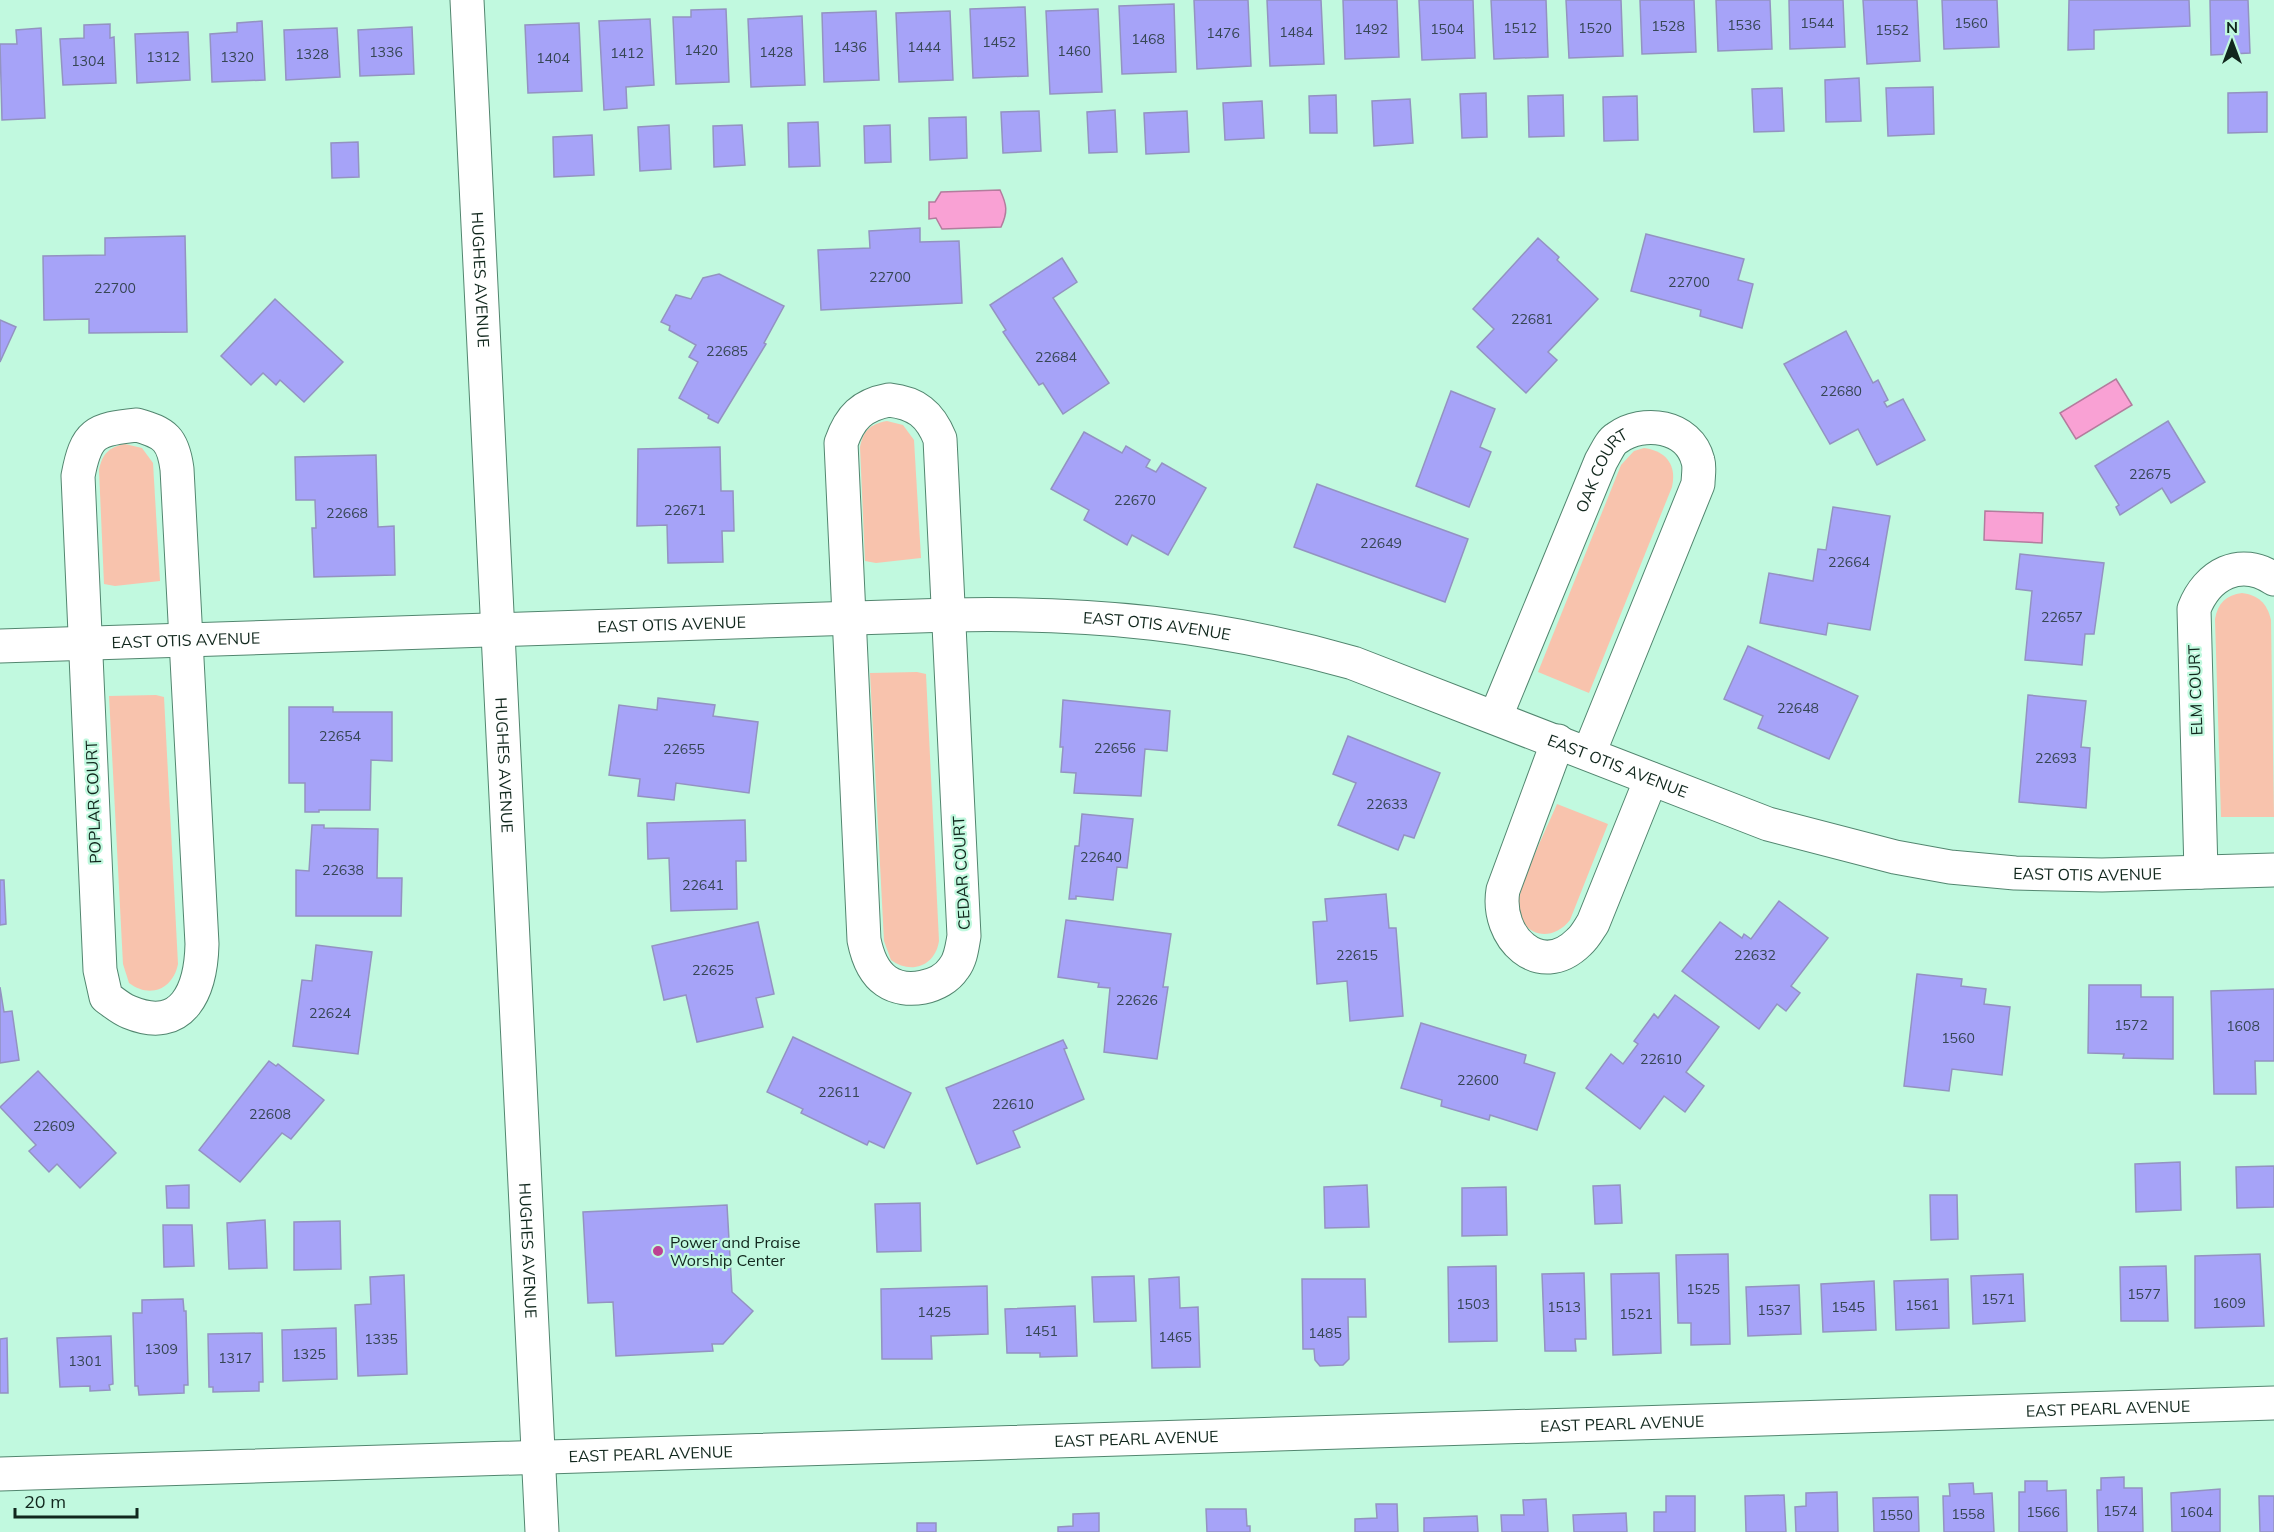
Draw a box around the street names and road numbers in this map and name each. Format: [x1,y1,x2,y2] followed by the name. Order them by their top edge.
[467,211,494,348] street label: HUGHES AVENUE
[1571,424,1631,515] street label: OAK COURT
[1083,607,1232,644] street label: EAST OTIS AVENUE
[597,612,746,636] street label: EAST OTIS AVENUE
[111,628,261,652] street label: EAST OTIS AVENUE
[2183,644,2207,736] street label: ELM COURT
[491,697,518,833] street label: HUGHES AVENUE
[1545,730,1691,802] street label: EAST OTIS AVENUE
[81,740,105,864] street label: POPLAR COURT
[948,815,974,931] street label: CEDAR COURT
[2013,863,2162,885] street label: EAST OTIS AVENUE
[515,1182,542,1319] street label: HUGHES AVENUE
[2026,1396,2190,1421] street label: EAST PEARL AVENUE
[1540,1411,1705,1436] street label: EAST PEARL AVENUE
[1054,1426,1219,1451] street label: EAST PEARL AVENUE
[568,1441,733,1466] street label: EAST PEARL AVENUE

